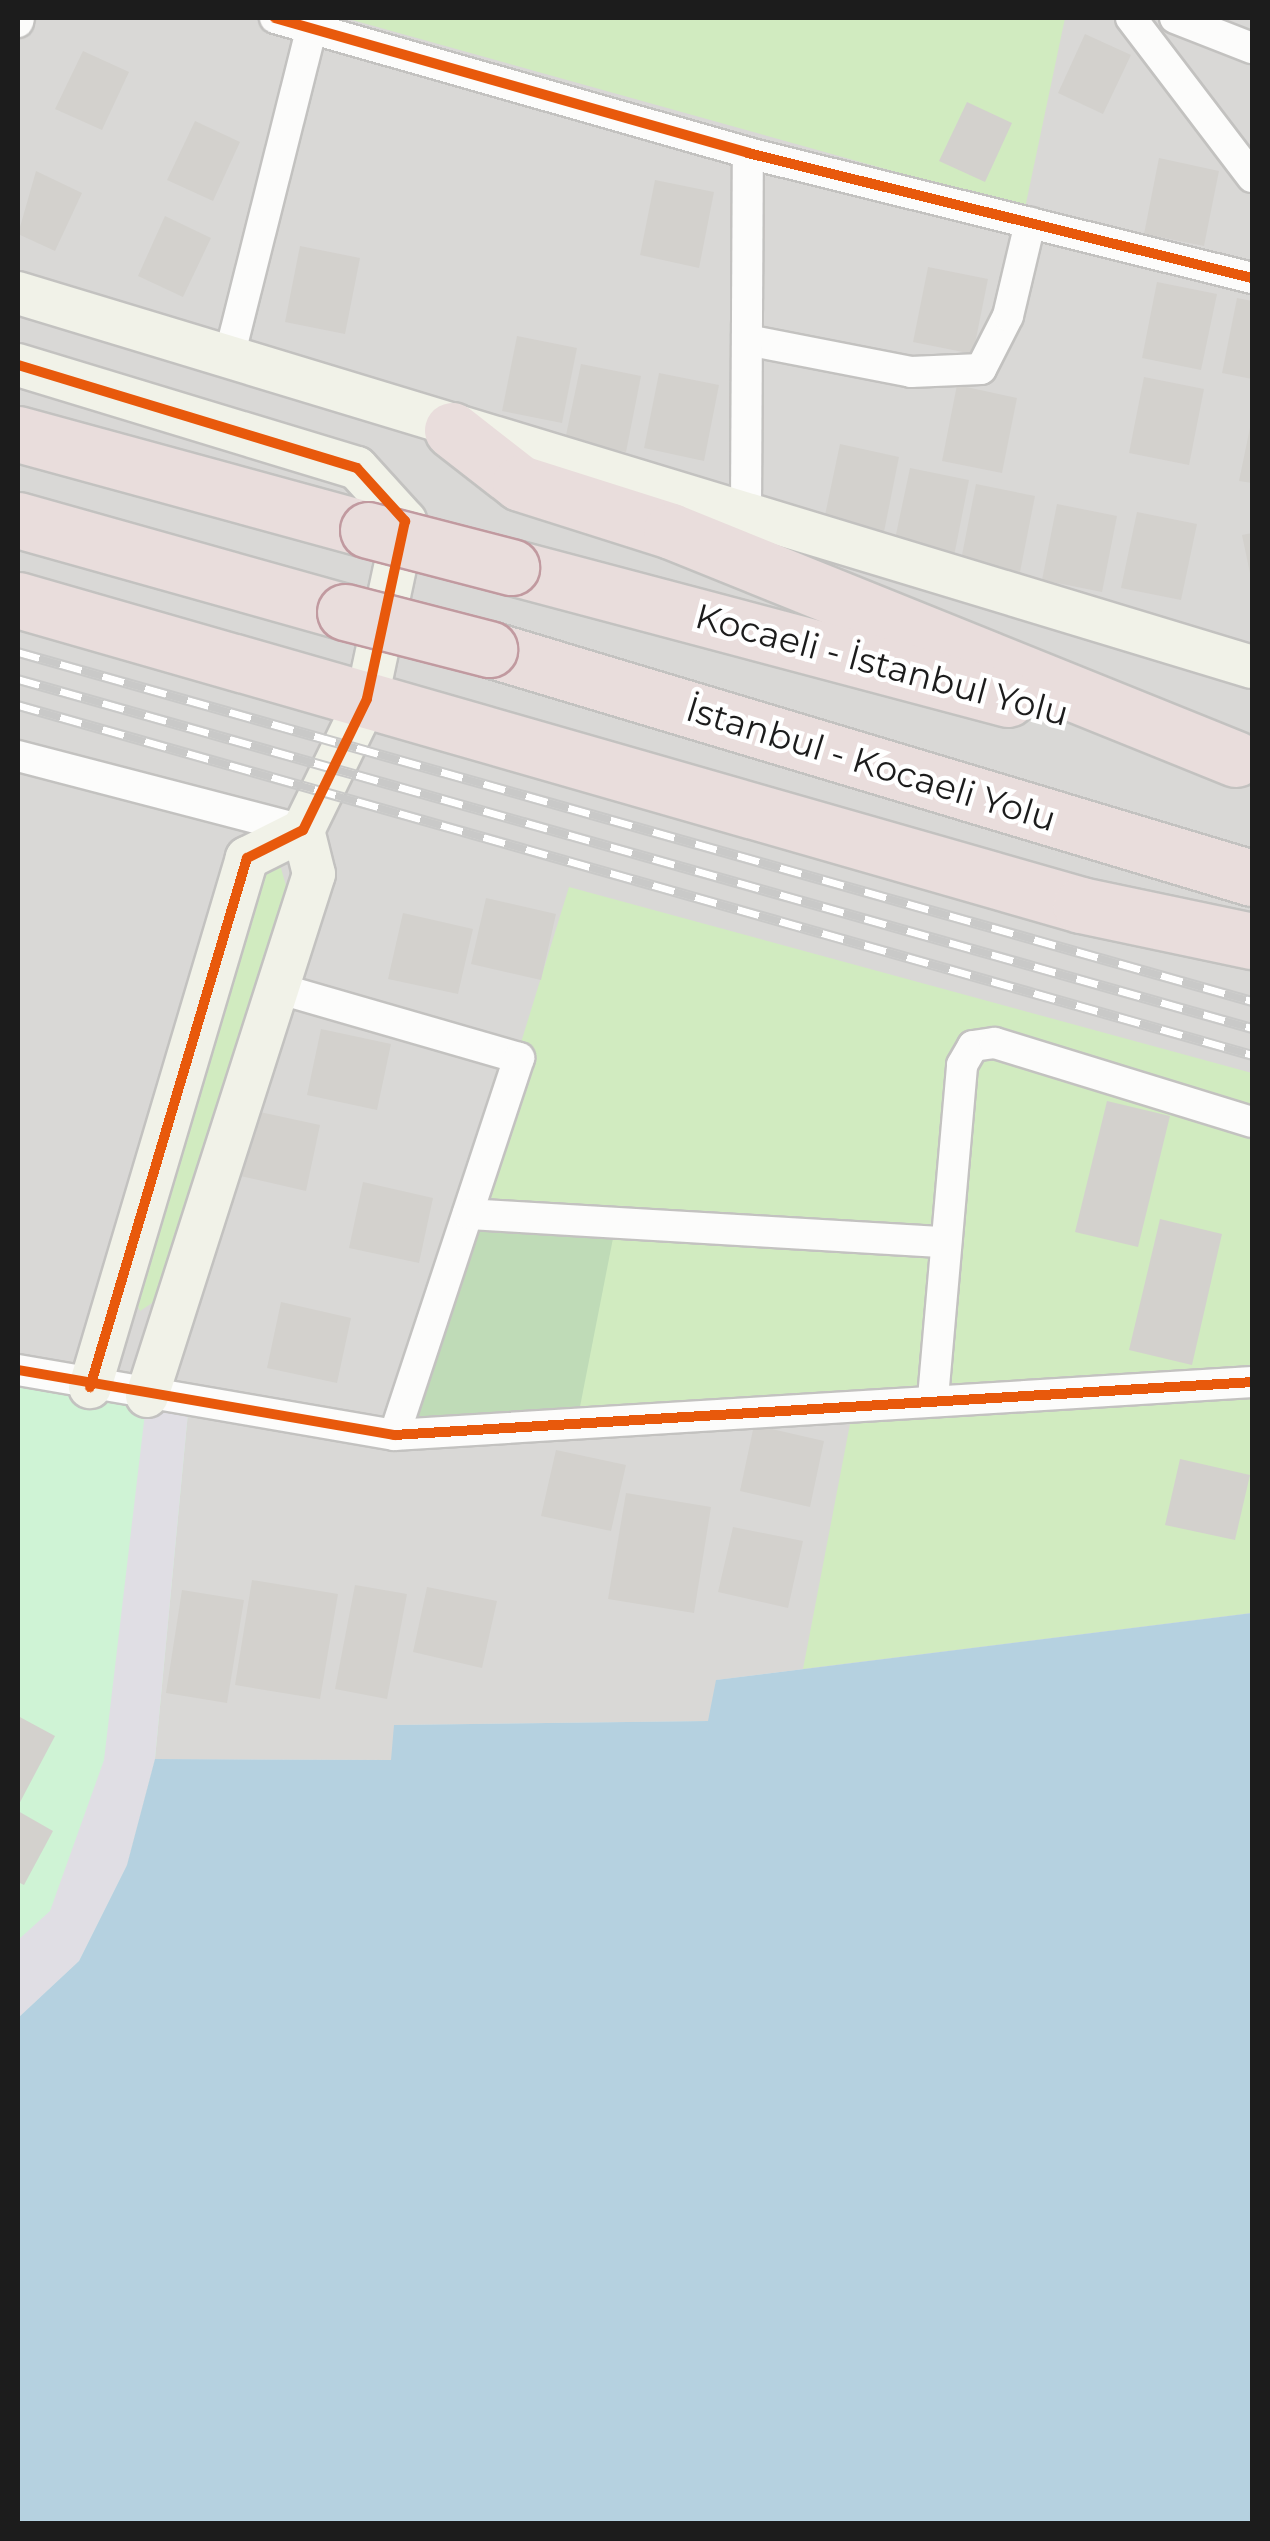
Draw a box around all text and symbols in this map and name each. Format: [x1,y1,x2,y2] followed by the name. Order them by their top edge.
[691,595,1073,735] street label: Kocaeli - İstanbul Yolu
[681,688,1061,840] street label: İstanbul - Kocaeli Yolu

